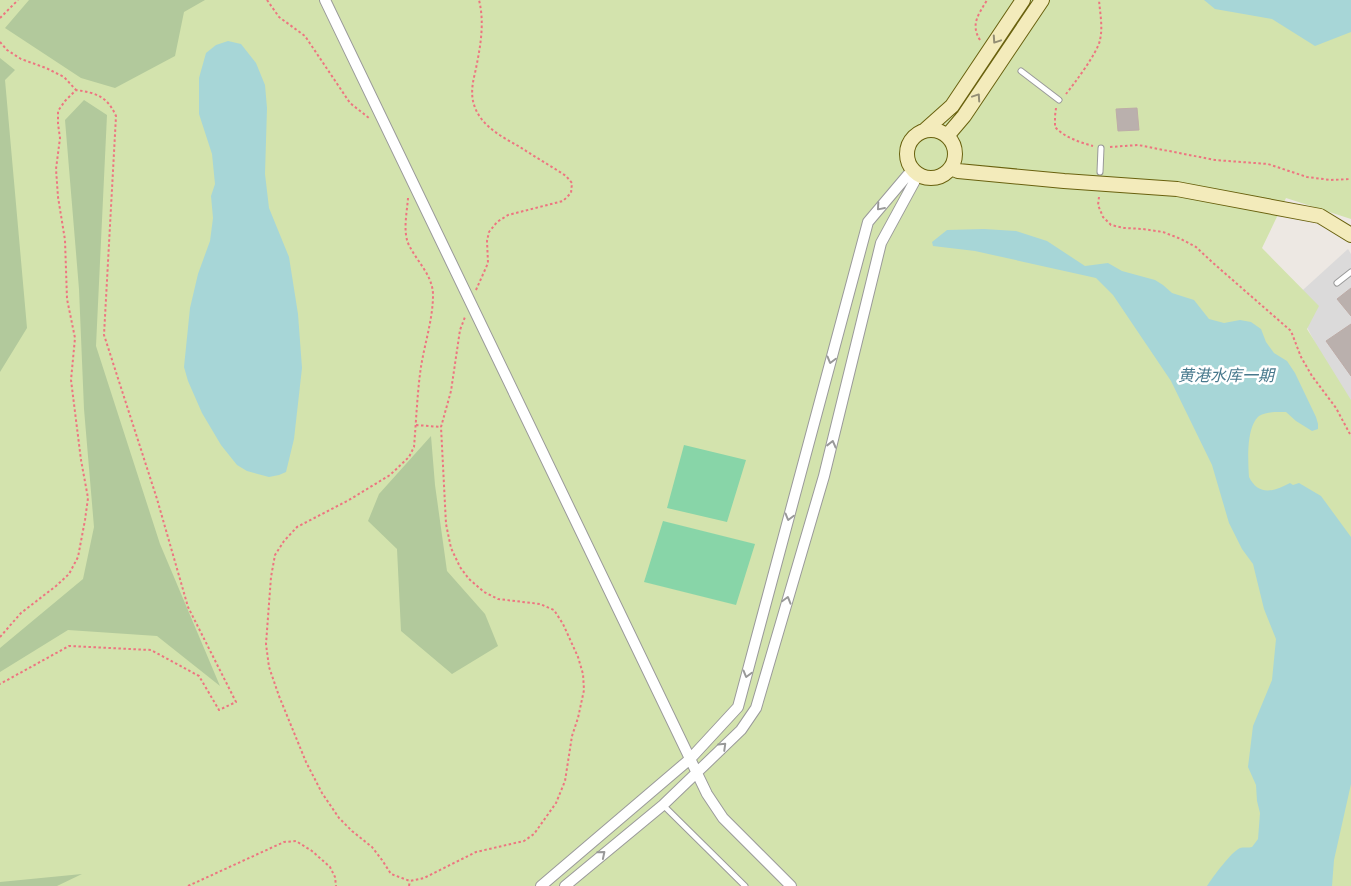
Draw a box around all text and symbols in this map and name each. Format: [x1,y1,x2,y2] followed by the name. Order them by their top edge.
[993,35,1002,44] one-way arrow
[970,94,980,103] one-way arrow
[878,201,886,210] one-way arrow
[826,355,836,364] one-way arrow
[1178,366,1276,385] water label: 黄港水库一期
[826,441,836,449] one-way arrow
[784,512,794,521] one-way arrow
[782,597,792,605] one-way arrow
[742,669,752,678] one-way arrow
[718,743,727,752] one-way arrow
[597,851,606,860] one-way arrow

